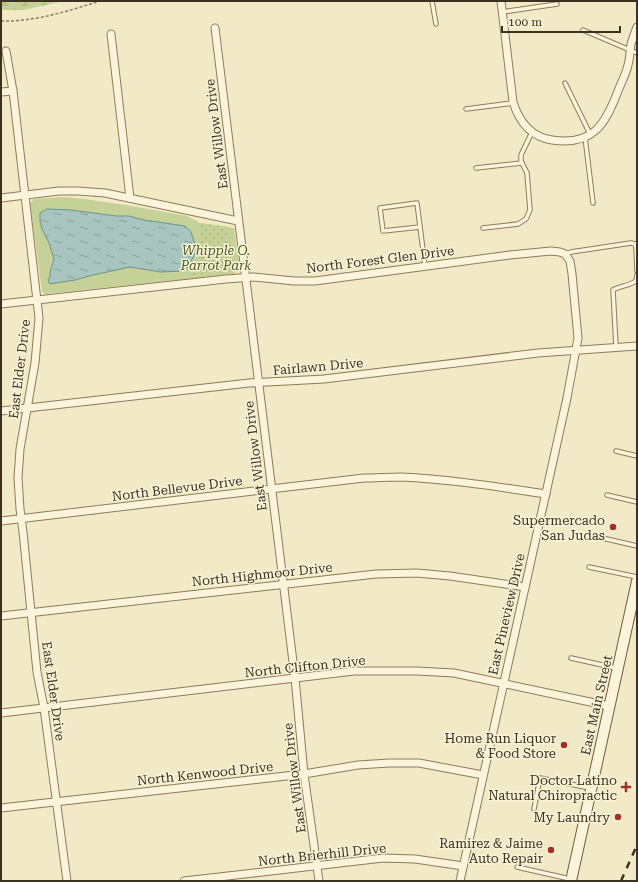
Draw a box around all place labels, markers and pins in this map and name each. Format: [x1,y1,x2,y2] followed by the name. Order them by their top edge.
[513,513,605,543] place label: Supermercado San Judas
[608,522,618,532] marker: Supermercado San Judas
[445,731,557,761] place label: Home Run Liquor & Food Store
[559,740,569,750] marker: Home Run Liquor & Food Store
[488,773,617,803] place label: Doctor Latino Natural Chiropractic
[620,781,632,793] marker: Doctor Latino Natural Chiropractic
[533,810,610,825] place label: My Laundry
[613,812,623,822] marker: My Laundry
[439,836,544,866] place label: Ramirez & Jaime Auto Repair
[546,845,556,855] marker: Ramirez & Jaime Auto Repair

